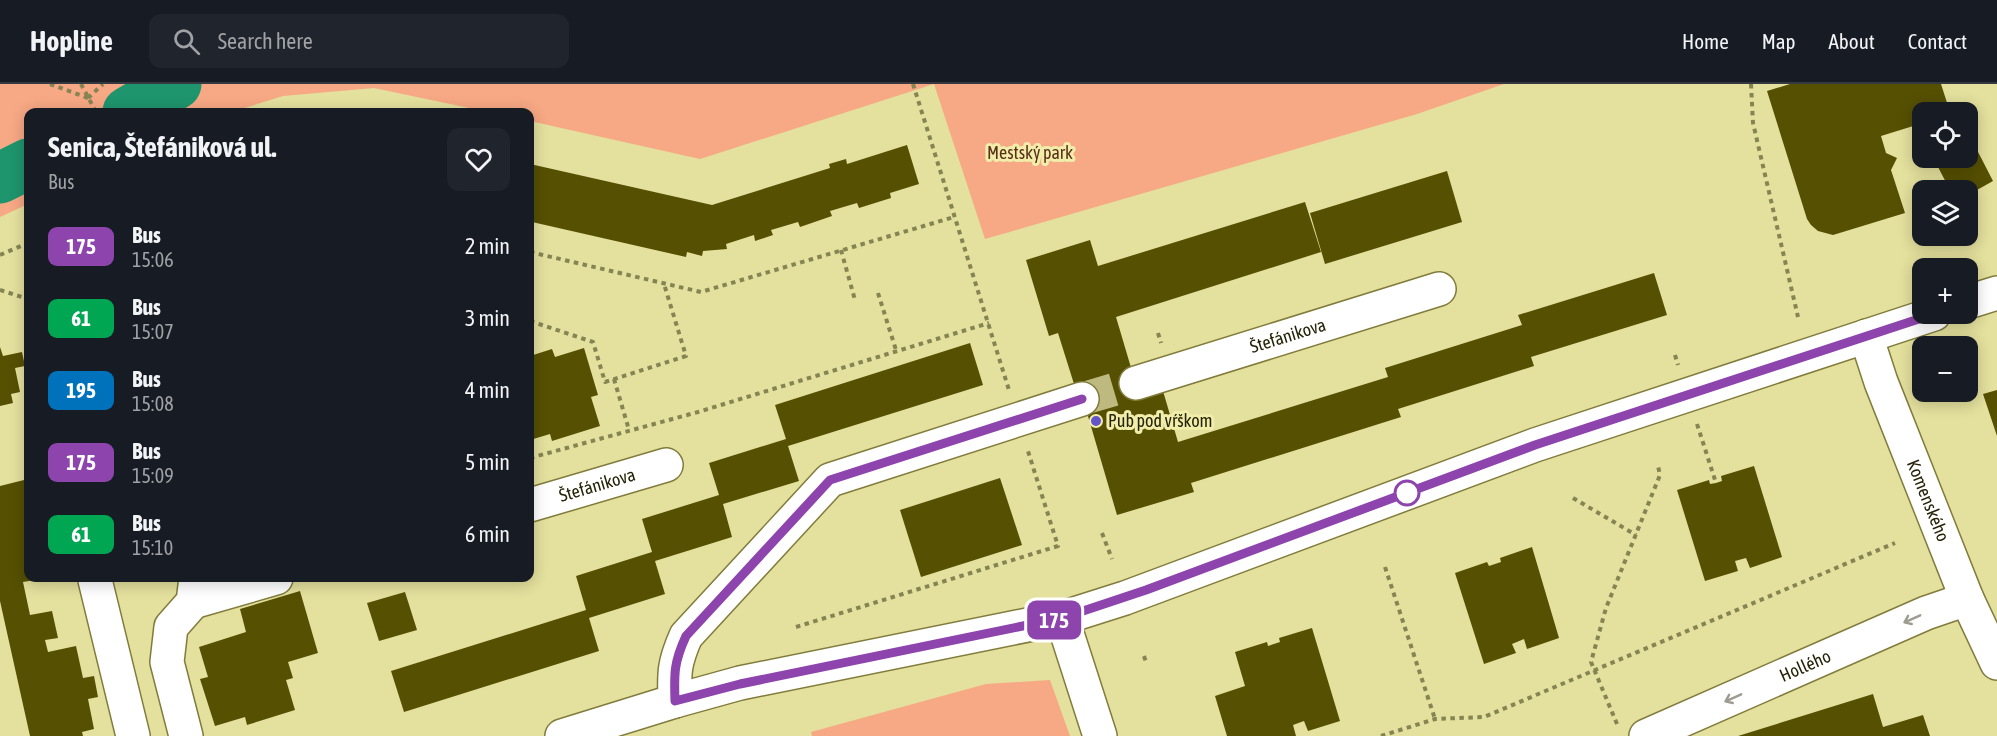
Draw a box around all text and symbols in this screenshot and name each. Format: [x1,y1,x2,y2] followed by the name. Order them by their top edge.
[149,14,569,68] search box
[30,25,113,57] text: Hopline
[170,25,203,58] icon: search
[218,28,313,54] text: Search here
[1682,29,1729,53] text: Home
[1762,29,1796,53] text: Map
[1829,29,1875,53] text: About
[1908,29,1967,53] text: Contact
[1912,102,1978,402] map controls
[1912,102,1978,168] button: locate
[447,128,510,191] button: heart
[48,131,276,163] text: Senica, Štefániková ul.
[987,142,1073,163] park label: Mestský park
[48,170,74,193] text: Bus
[1912,180,1978,246] button: layers
[132,222,161,248] text: Bus
[465,233,510,259] text: 2 min
[66,234,96,258] text: 175
[132,248,174,271] text: 15:06
[1912,258,1978,324] button: +
[132,294,161,320] text: Bus
[465,305,510,331] text: 3 min
[71,306,91,330] text: 61
[1247,314,1328,357] street label: Štefánikova
[132,320,174,343] text: 15:07
[1912,336,1978,402] button: −
[132,366,161,392] text: Bus
[465,377,510,403] text: 4 min
[66,378,96,402] text: 195
[132,392,174,415] text: 15:08
[1108,410,1213,431] place label: Pub pod vŕškom
[1089,414,1103,428] marker: Pub pod vŕškom
[132,438,161,464] text: Bus
[465,449,510,475] text: 5 min
[66,450,96,474] text: 175
[1903,457,1954,544] street label: Komenského
[132,464,174,487] text: 15:09
[556,464,638,506] street label: Štefánikova
[1394,480,1420,506] unlabelled marker
[132,510,161,536] text: Bus
[465,521,510,547] text: 6 min
[71,522,91,546] text: 61
[132,536,173,559] text: 15:10
[1020,600,1088,640] line badge: 175
[1039,608,1069,632] text: 175
[1903,615,1921,626] one-way arrow
[1776,645,1834,686] street label: Hollého
[1725,692,1743,704] one-way arrow

